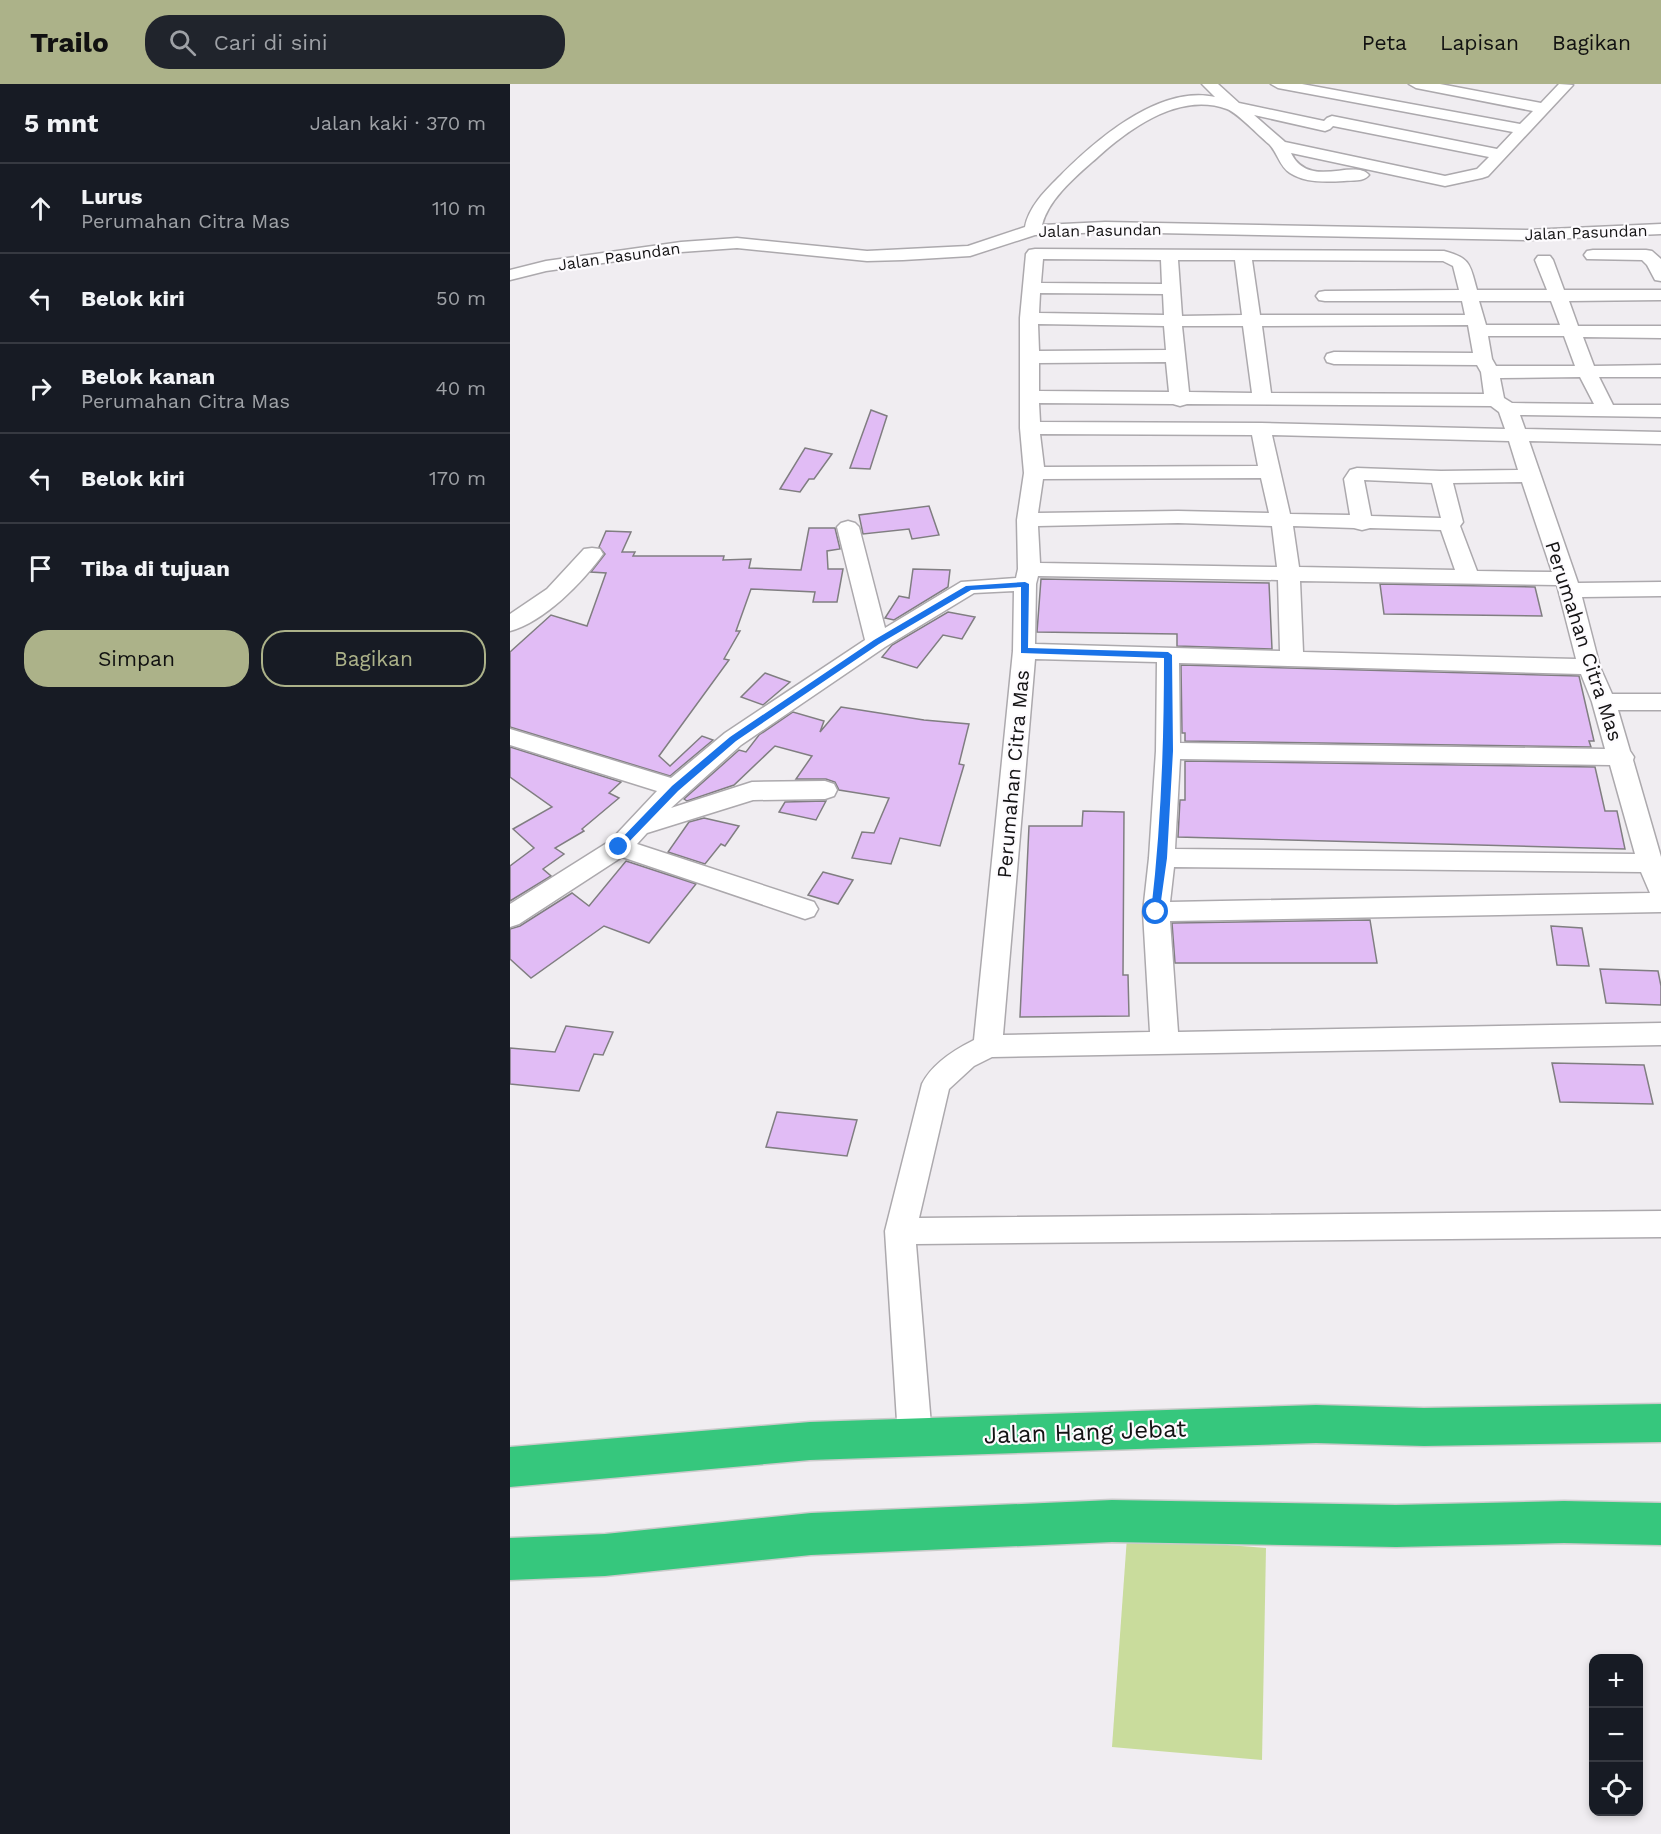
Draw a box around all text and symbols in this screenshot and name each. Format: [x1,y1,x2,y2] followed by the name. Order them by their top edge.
[145,15,565,69] search box
[30,26,109,59] text: Trailo
[166,26,199,59] icon: search
[214,30,328,55] text: Cari di sini
[1362,30,1407,55] text: Peta
[1440,30,1519,55] text: Lapisan
[1552,30,1631,55] text: Bagikan
[24,108,98,138] text: 5 mnt
[310,111,486,135] text: Jalan kaki · 370 m
[81,184,143,209] text: Lurus
[24,192,57,225] icon: ahead
[432,196,486,220] text: 110 m
[81,209,290,233] text: Perumahan Citra Mas
[1038,220,1162,241] street label: Jalan Pasundan
[1524,221,1648,244] street label: Jalan Pasundan
[557,239,681,274] street label: Jalan Pasundan
[24,282,57,315] icon: left
[81,286,185,311] text: Belok kiri
[436,286,486,310] text: 50 m
[81,364,215,389] text: Belok kanan
[24,372,57,405] icon: right
[435,376,486,400] text: 40 m
[81,389,290,413] text: Perumahan Citra Mas
[24,462,57,495] icon: left
[81,466,185,491] text: Belok kiri
[429,466,486,490] text: 170 m
[1540,538,1628,744] street label: Perumahan Citra Mas
[24,552,57,585] icon: arrive
[81,556,230,581] text: Tiba di tujuan
[24,630,249,687] button: Simpan
[261,630,486,687] button: Bagikan
[992,669,1034,879] street label: Perumahan Citra Mas
[605,833,631,859] route end
[1142,898,1168,924] route start
[983,1414,1187,1450] street label: Jalan Hang Jebat
[1589,1654,1643,1816] map controls
[1589,1654,1643,1708] button: +
[1589,1708,1643,1762] button: −
[1589,1762,1643,1816] button: locate

